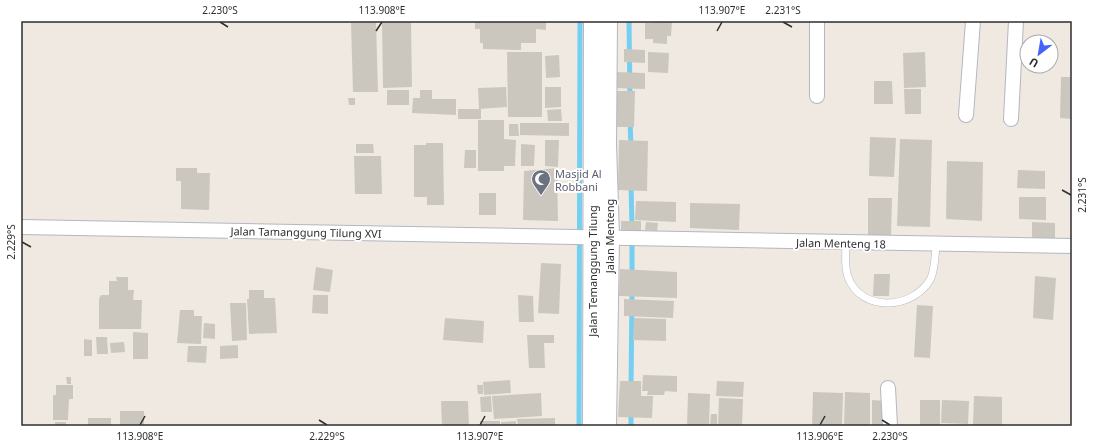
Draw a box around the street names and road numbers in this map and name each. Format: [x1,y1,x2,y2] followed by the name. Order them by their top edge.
[602,199,617,274] street label: Jalan Menteng
[585,205,600,338] street label: Jalan Temanggung Tilung
[229,223,382,241] street label: Jalan Tamanggung Tilung XVI
[795,235,886,251] street label: Jalan Menteng 18

